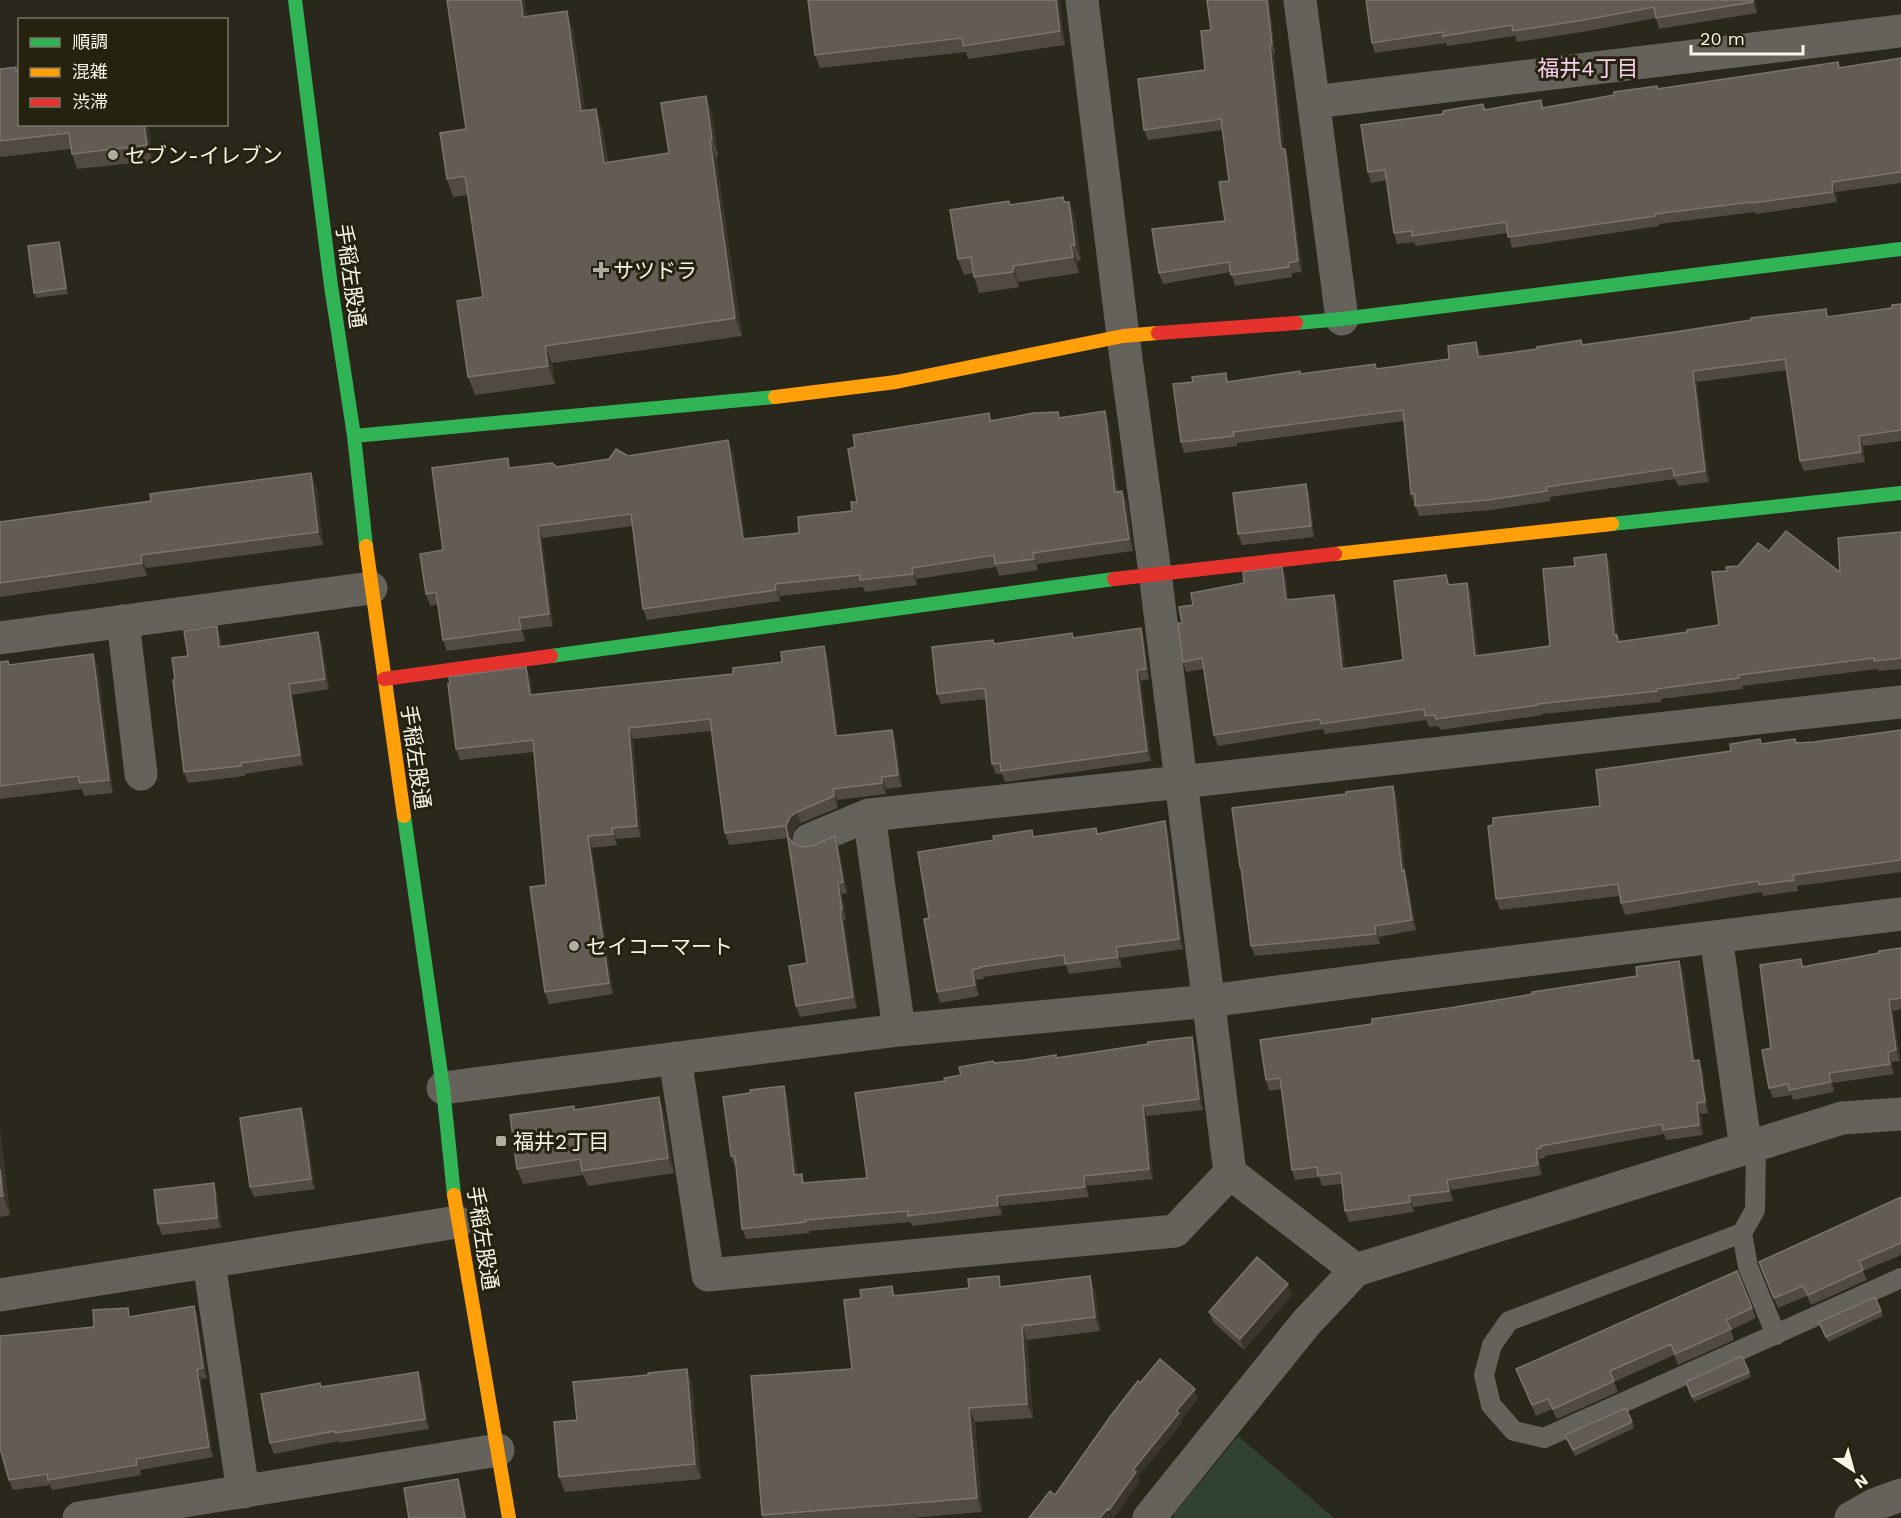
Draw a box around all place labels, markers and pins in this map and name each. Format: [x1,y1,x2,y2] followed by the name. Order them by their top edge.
[125,143,283,168] place label: セブン-イレブン
[106,148,120,162] marker: セブン-イレブン
[613,258,697,283] place label: サツドラ
[594,263,608,277] marker: サツドラ
[586,934,733,959] place label: セイコーマート
[567,939,581,953] marker: セイコーマート
[513,1129,609,1154] place label: 福井2丁目
[494,1134,508,1148] marker: 福井2丁目

